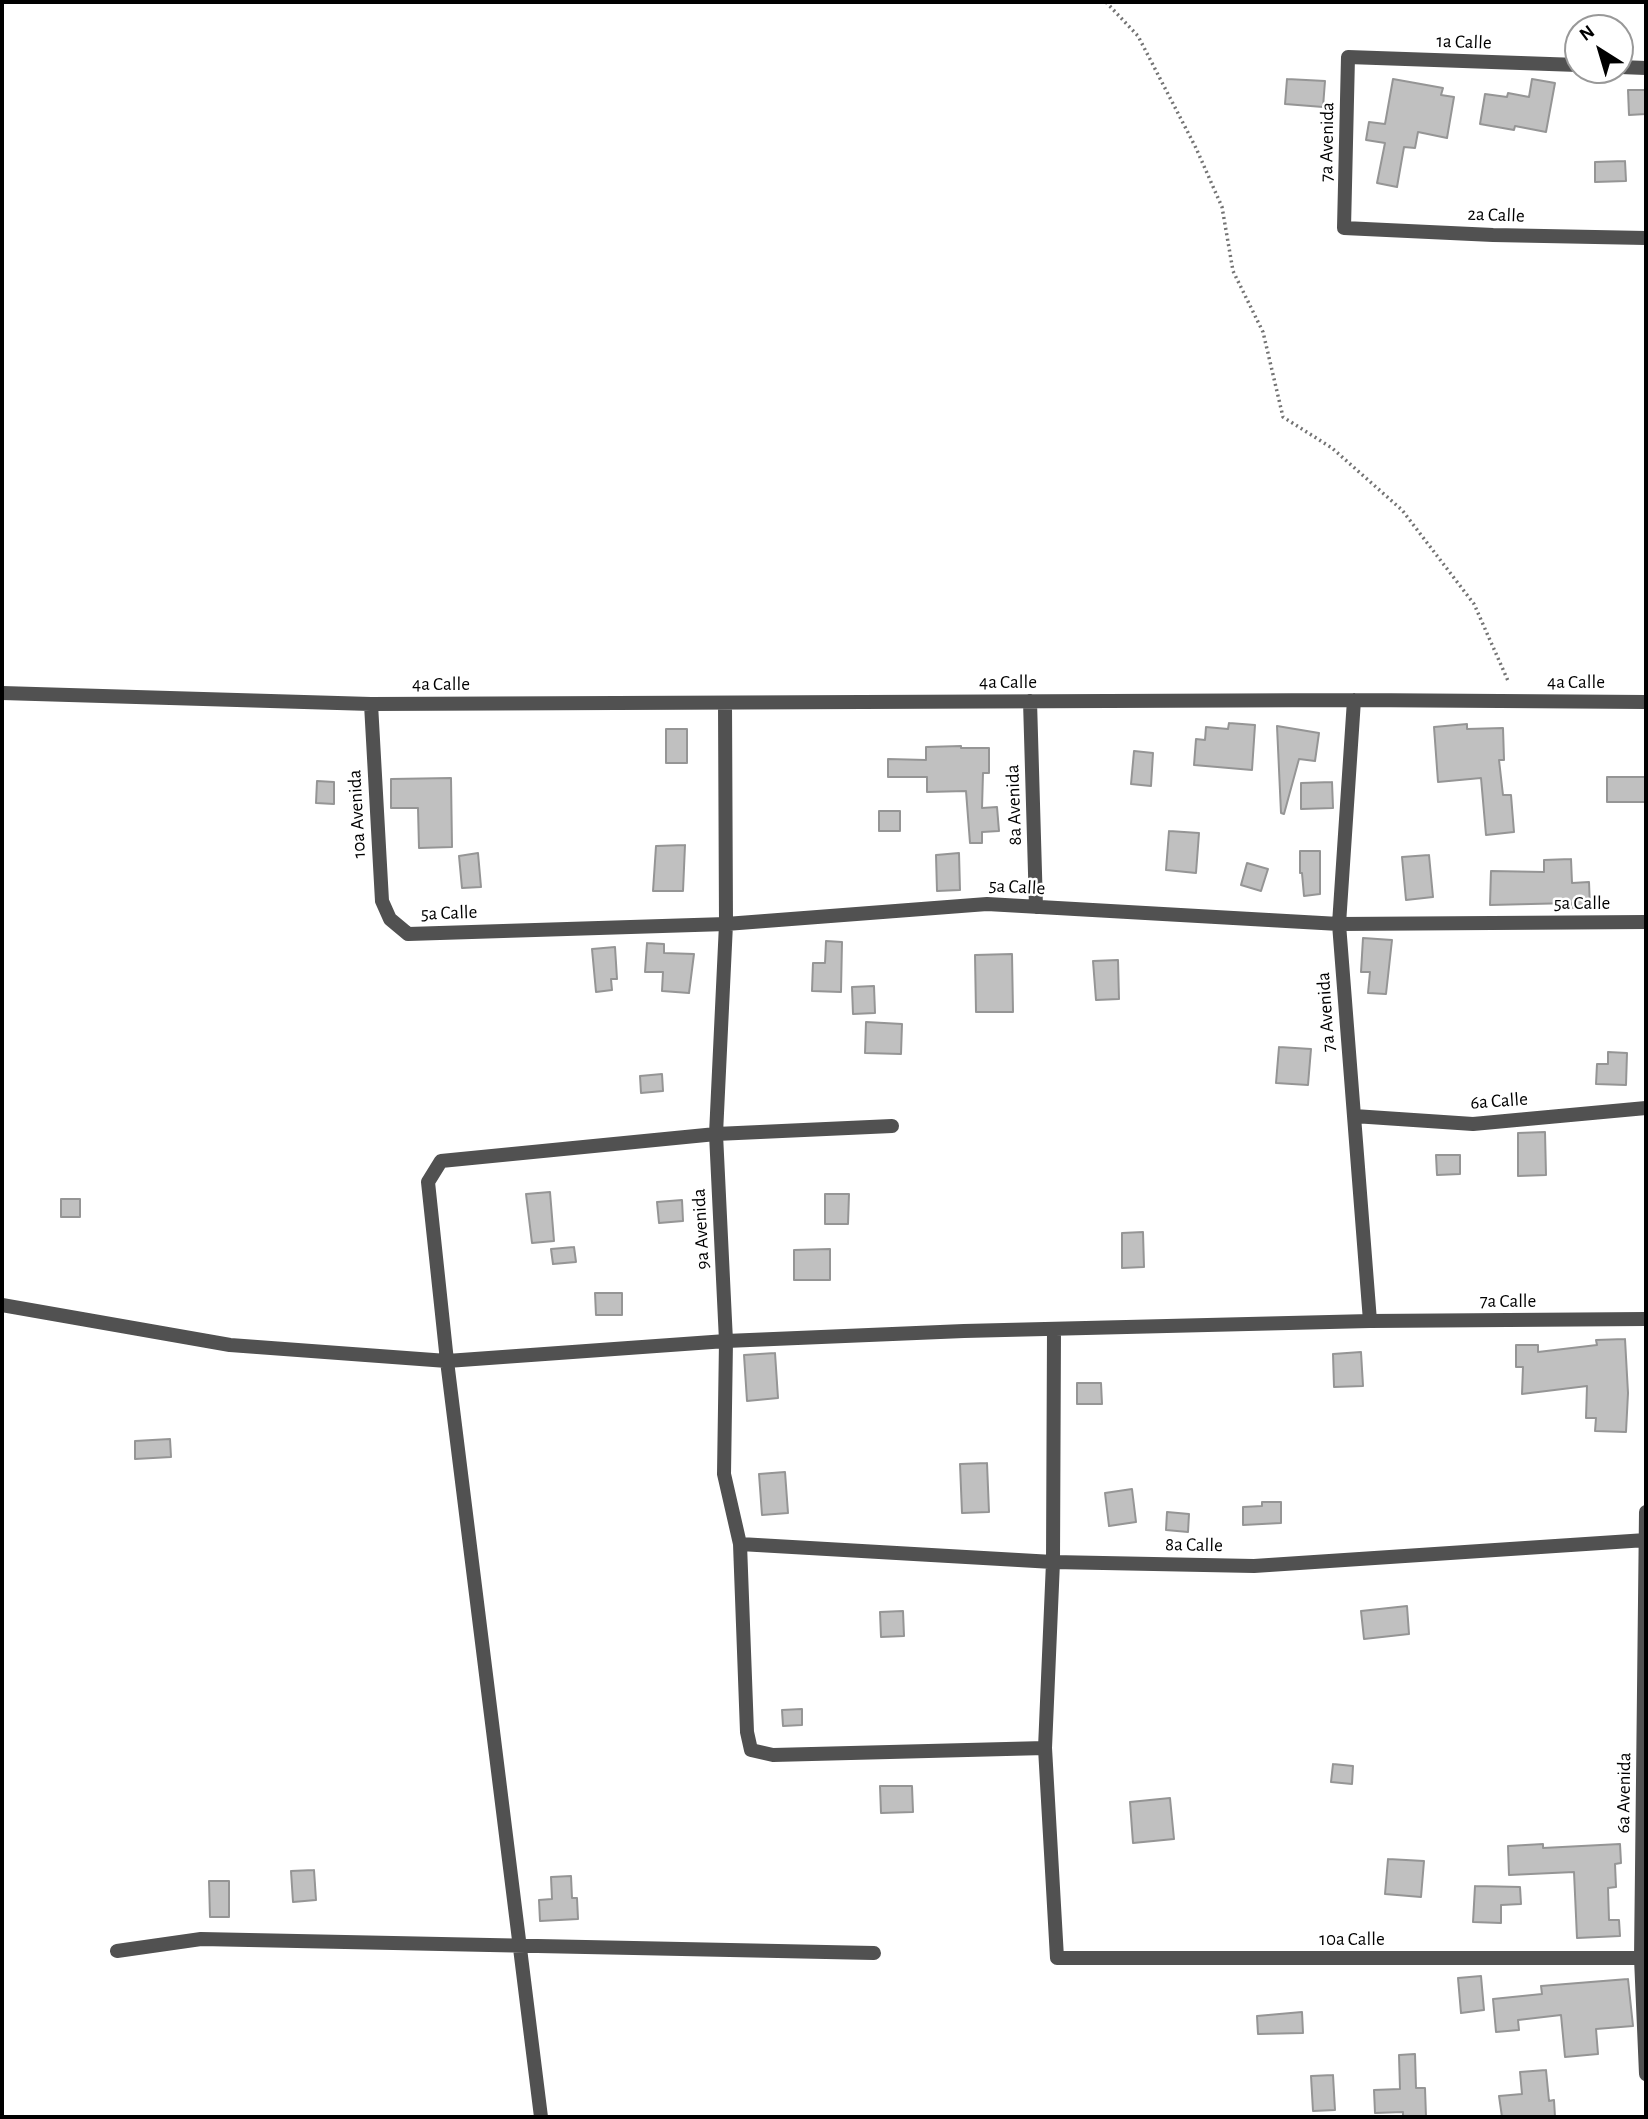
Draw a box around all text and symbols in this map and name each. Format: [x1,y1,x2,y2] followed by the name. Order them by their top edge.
[1564,14,1634,84] north arrow
[1576,22,1598,45] text: N
[1436,30,1492,54] street label: 1a Calle
[1315,102,1339,182] street label: 7a Avenida
[1467,203,1525,227] street label: 2a Calle
[979,671,1037,693] street label: 4a Calle
[1547,671,1605,693] street label: 4a Calle
[412,673,470,695] street label: 4a Calle
[1001,764,1027,846] street label: 8a Avenida
[343,769,371,859] street label: 10a Avenida
[988,874,1046,900] street label: 5a Calle
[1554,892,1610,914] street label: 5a Calle
[420,901,478,925] street label: 5a Calle
[1312,971,1340,1053] street label: 7a Avenida
[1469,1088,1529,1114] street label: 6a Calle
[687,1188,715,1270] street label: 9a Avenida
[1480,1290,1536,1312] street label: 7a Calle
[1165,1533,1223,1557] street label: 8a Calle
[1612,1752,1636,1834] street label: 6a Avenida
[1319,1928,1385,1950] street label: 10a Calle

